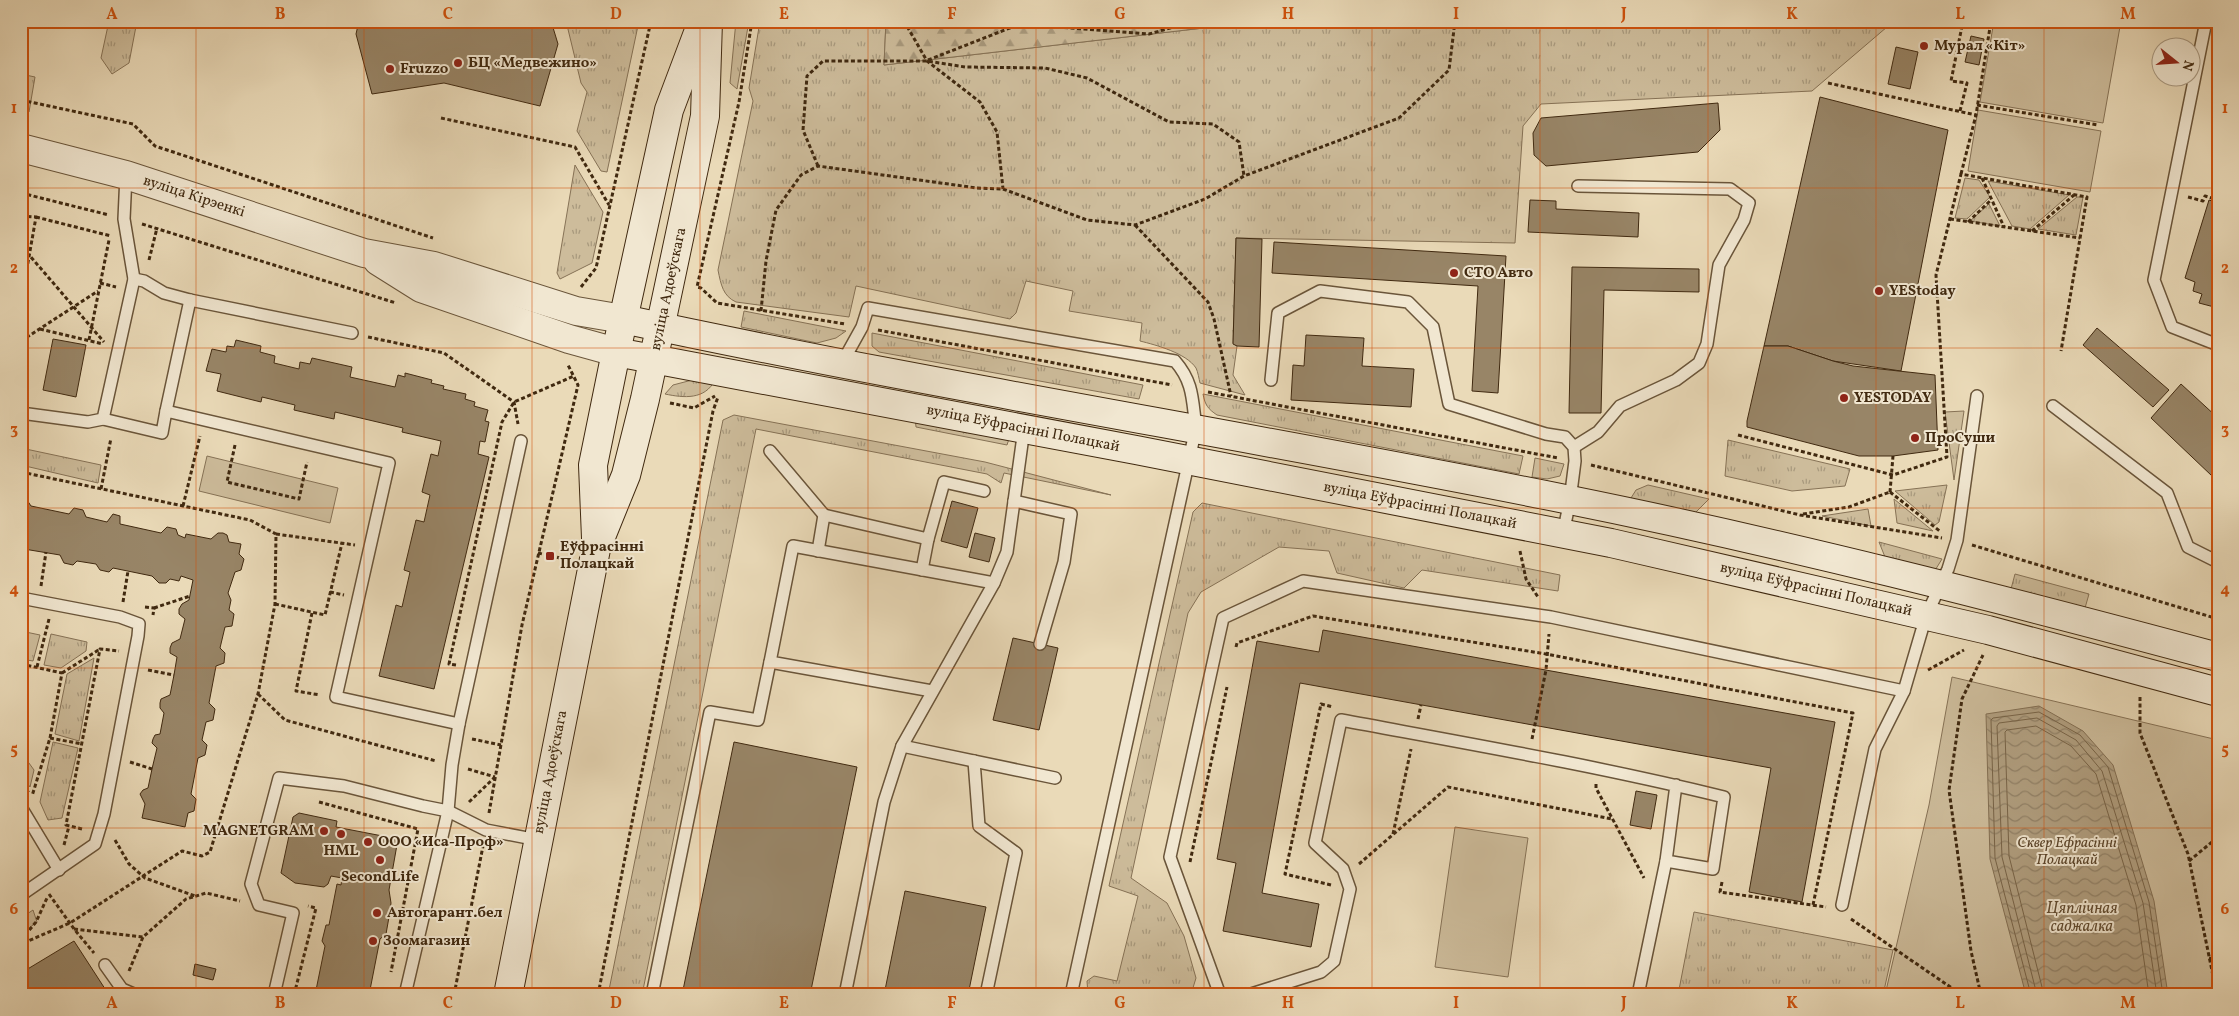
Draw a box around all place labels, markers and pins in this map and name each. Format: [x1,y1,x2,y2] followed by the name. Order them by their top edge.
[1934,36,2025,57] place label: Мурал «Кіт»
[1918,40,1930,52] marker: Мурал «Кіт»
[468,53,597,74] place label: БЦ «Медвежино»
[452,57,464,69] marker: БЦ «Медвежино»
[400,59,449,80] place label: Fruzzo
[384,63,396,75] marker: Fruzzo
[1464,263,1533,284] place label: СТО Авто
[1448,267,1460,279] marker: СТО Авто
[1889,281,1956,302] place label: YEStoday
[1873,285,1885,297] marker: YEStoday
[1854,388,1932,409] place label: YESTODAY
[1838,392,1850,404] marker: YESTODAY
[1925,428,1996,449] place label: ПроСуши
[1909,432,1921,444] marker: ПроСуши
[560,537,644,575] place label: Еўфрасінні Полацкай
[544,550,556,562] marker: Еўфрасінні Полацкай
[203,821,315,842] place label: MAGNETGRAM
[318,825,330,837] marker: MAGNETGRAM
[335,828,347,840] marker: HML
[378,832,504,853] place label: ООО «Иса-Проф»
[362,836,374,848] marker: ООО «Иса-Проф»
[323,841,359,862] place label: HML
[374,854,386,866] marker: SecondLife
[341,867,419,888] place label: SecondLife
[387,903,503,924] place label: Автогарант.бел
[371,907,383,919] marker: Автогарант.бел
[383,931,470,952] place label: Зоомагазин
[367,935,379,947] marker: Зоомагазин

